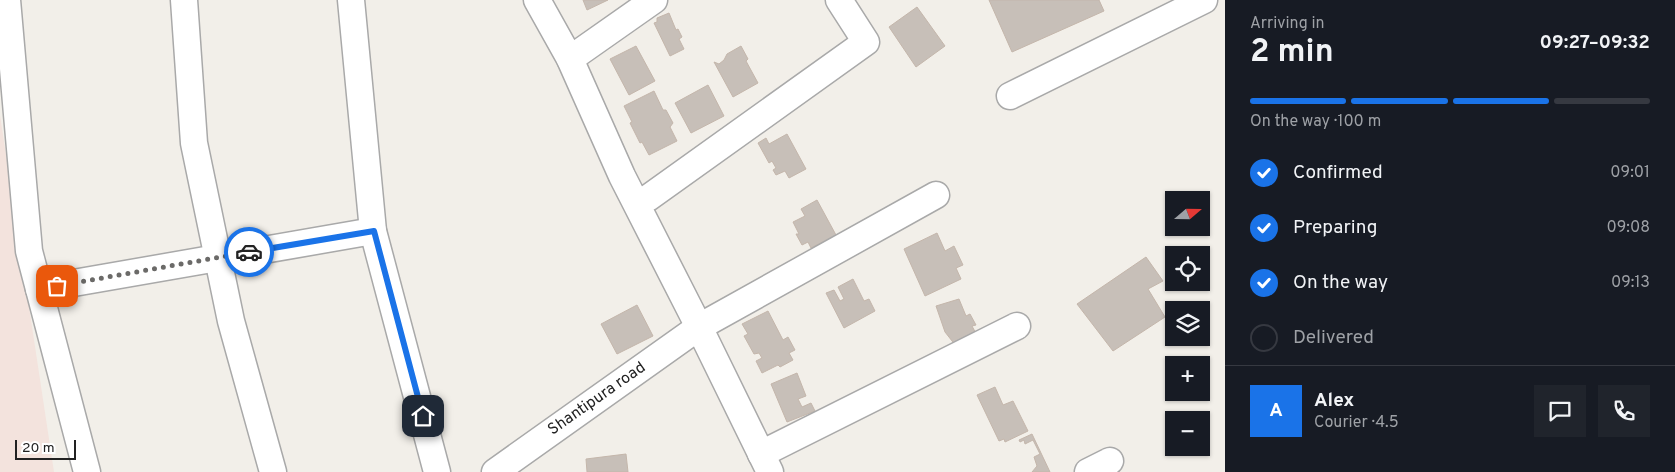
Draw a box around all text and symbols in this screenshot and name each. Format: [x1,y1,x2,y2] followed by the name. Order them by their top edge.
[1250,14,1325,34] text: Arriving in
[1540,31,1650,55] text: 09:27–09:32
[1250,33,1334,73] text: 2 min
[1250,112,1381,132] text: On the way · 100 m
[1250,159,1278,187] icon: check
[1293,161,1383,185] text: Confirmed
[1610,163,1650,183] text: 09:01
[1165,191,1210,236] north arrow
[1165,191,1210,456] map controls
[1250,214,1278,242] icon: check
[1293,216,1377,240] text: Preparing
[1607,218,1650,238] text: 09:08
[224,227,274,277] courier
[235,238,263,266] icon: car
[1165,246,1210,291] button: locate
[36,265,78,307] pin
[1250,269,1278,297] icon: check
[1293,271,1388,295] text: On the way
[43,272,71,300] icon: bag
[1611,273,1650,293] text: 09:13
[1165,301,1210,346] button: layers
[1293,326,1374,350] text: Delivered
[1165,356,1210,401] button: +
[544,358,650,440] street label: Shantipura road
[1534,385,1586,437] button: chat
[1598,385,1650,437] button: phone
[1314,389,1354,413] text: Alex
[402,395,444,437] pin
[1269,399,1283,423] text: A
[409,402,437,430] icon: home
[1165,411,1210,456] button: −
[1314,413,1399,433] text: Courier · 4.5
[15,437,76,460] scale bar
[22,440,55,457] text: 20 m

